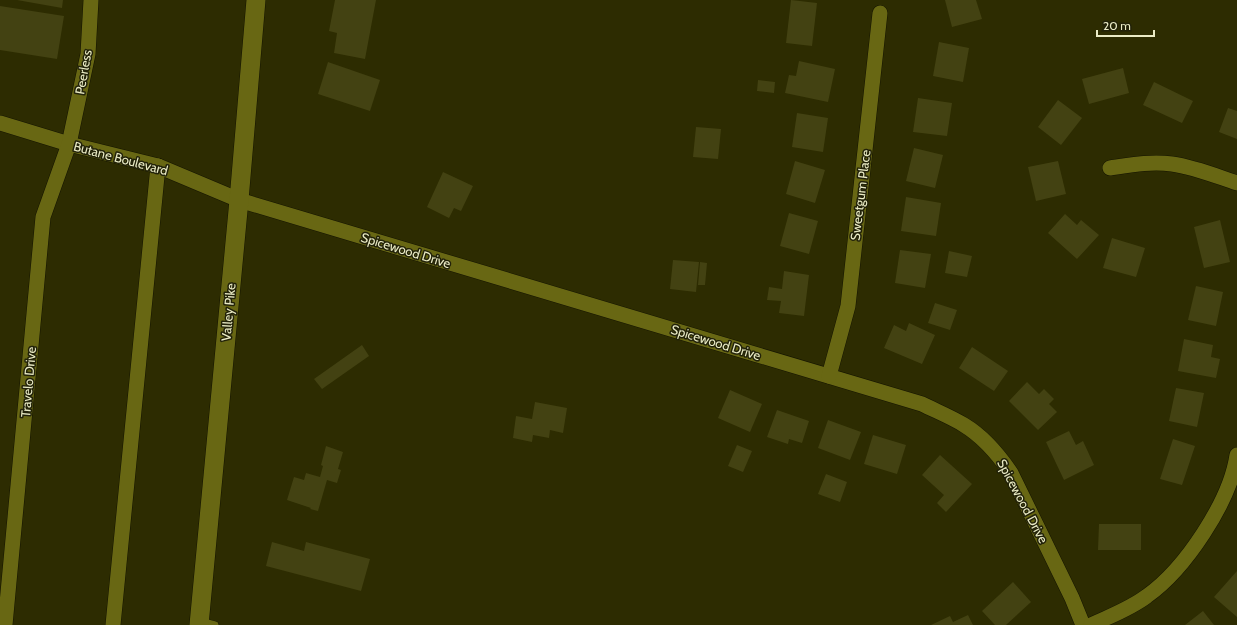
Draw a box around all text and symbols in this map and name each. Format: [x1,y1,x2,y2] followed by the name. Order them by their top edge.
[1097,12,1154,38] scale bar
[1103,18,1131,33] text: 20 m
[71,48,95,96] street label: Peerless
[72,138,170,178] street label: Butane Boulevard
[846,148,874,241] street label: Sweetgum Place
[359,229,453,271] street label: Spicewood Drive
[217,282,239,342] street label: Valley Pike
[669,321,763,363] street label: Spicewood Drive
[17,346,39,418] street label: Travelo Drive
[994,456,1052,546] street label: Spicewood Drive

